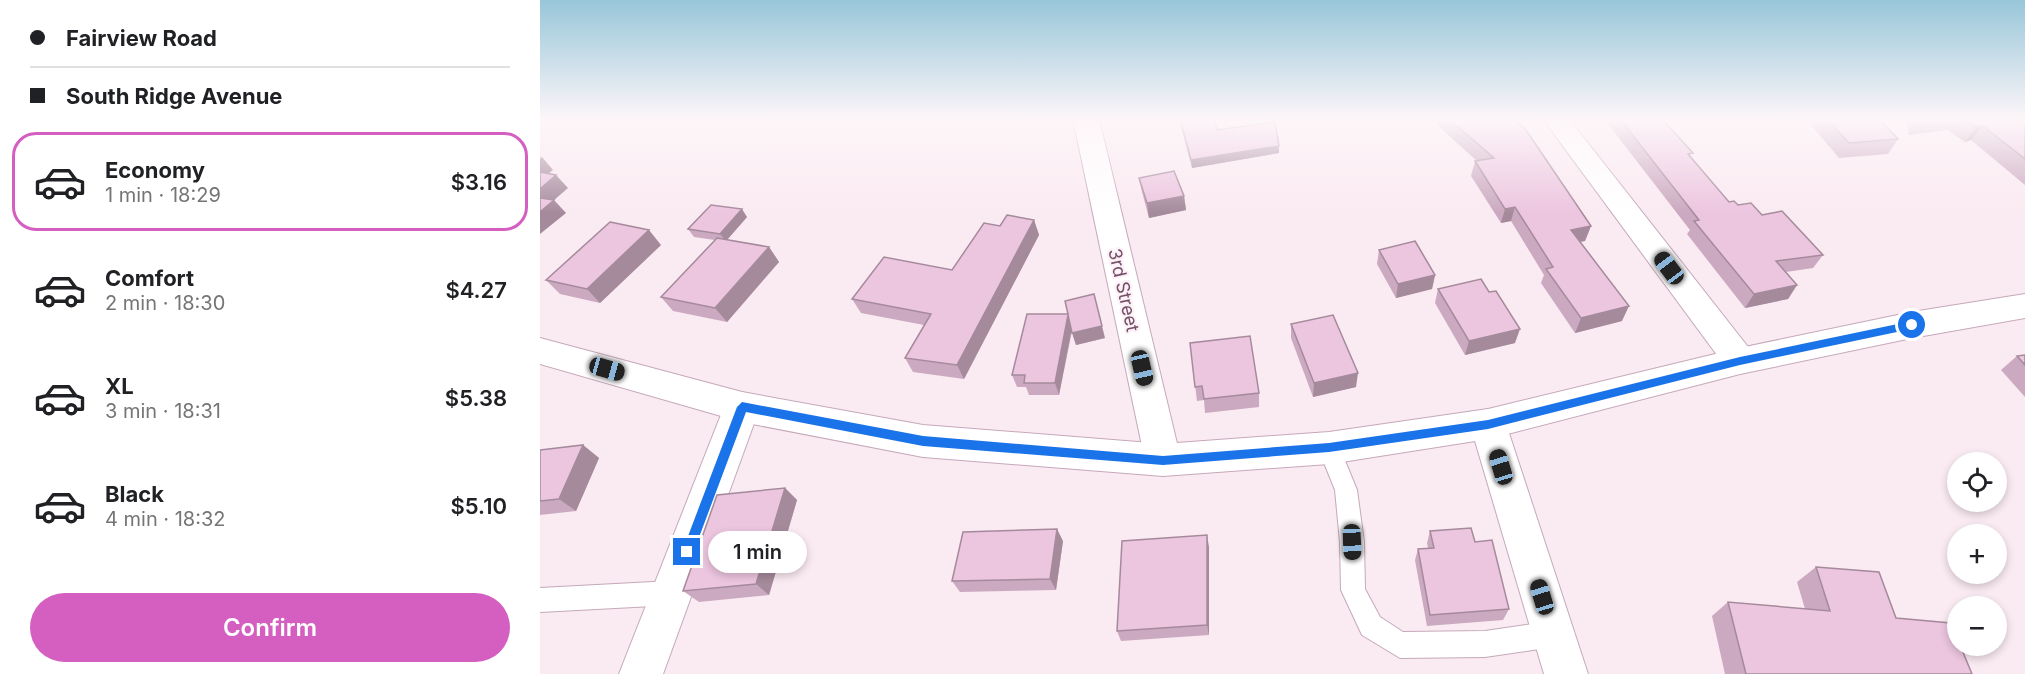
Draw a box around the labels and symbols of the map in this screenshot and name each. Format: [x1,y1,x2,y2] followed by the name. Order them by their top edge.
[1104,246,1144,334] street label: 3rd Street
[1651,248,1687,288] car
[1898,311,1925,338] route start
[1129,348,1155,388] car
[587,355,627,383] car
[1487,447,1515,487] car
[1342,524,1362,560] car
[708,531,807,573] callout: 1 min
[673,538,700,565] route end
[1528,577,1556,617] car

